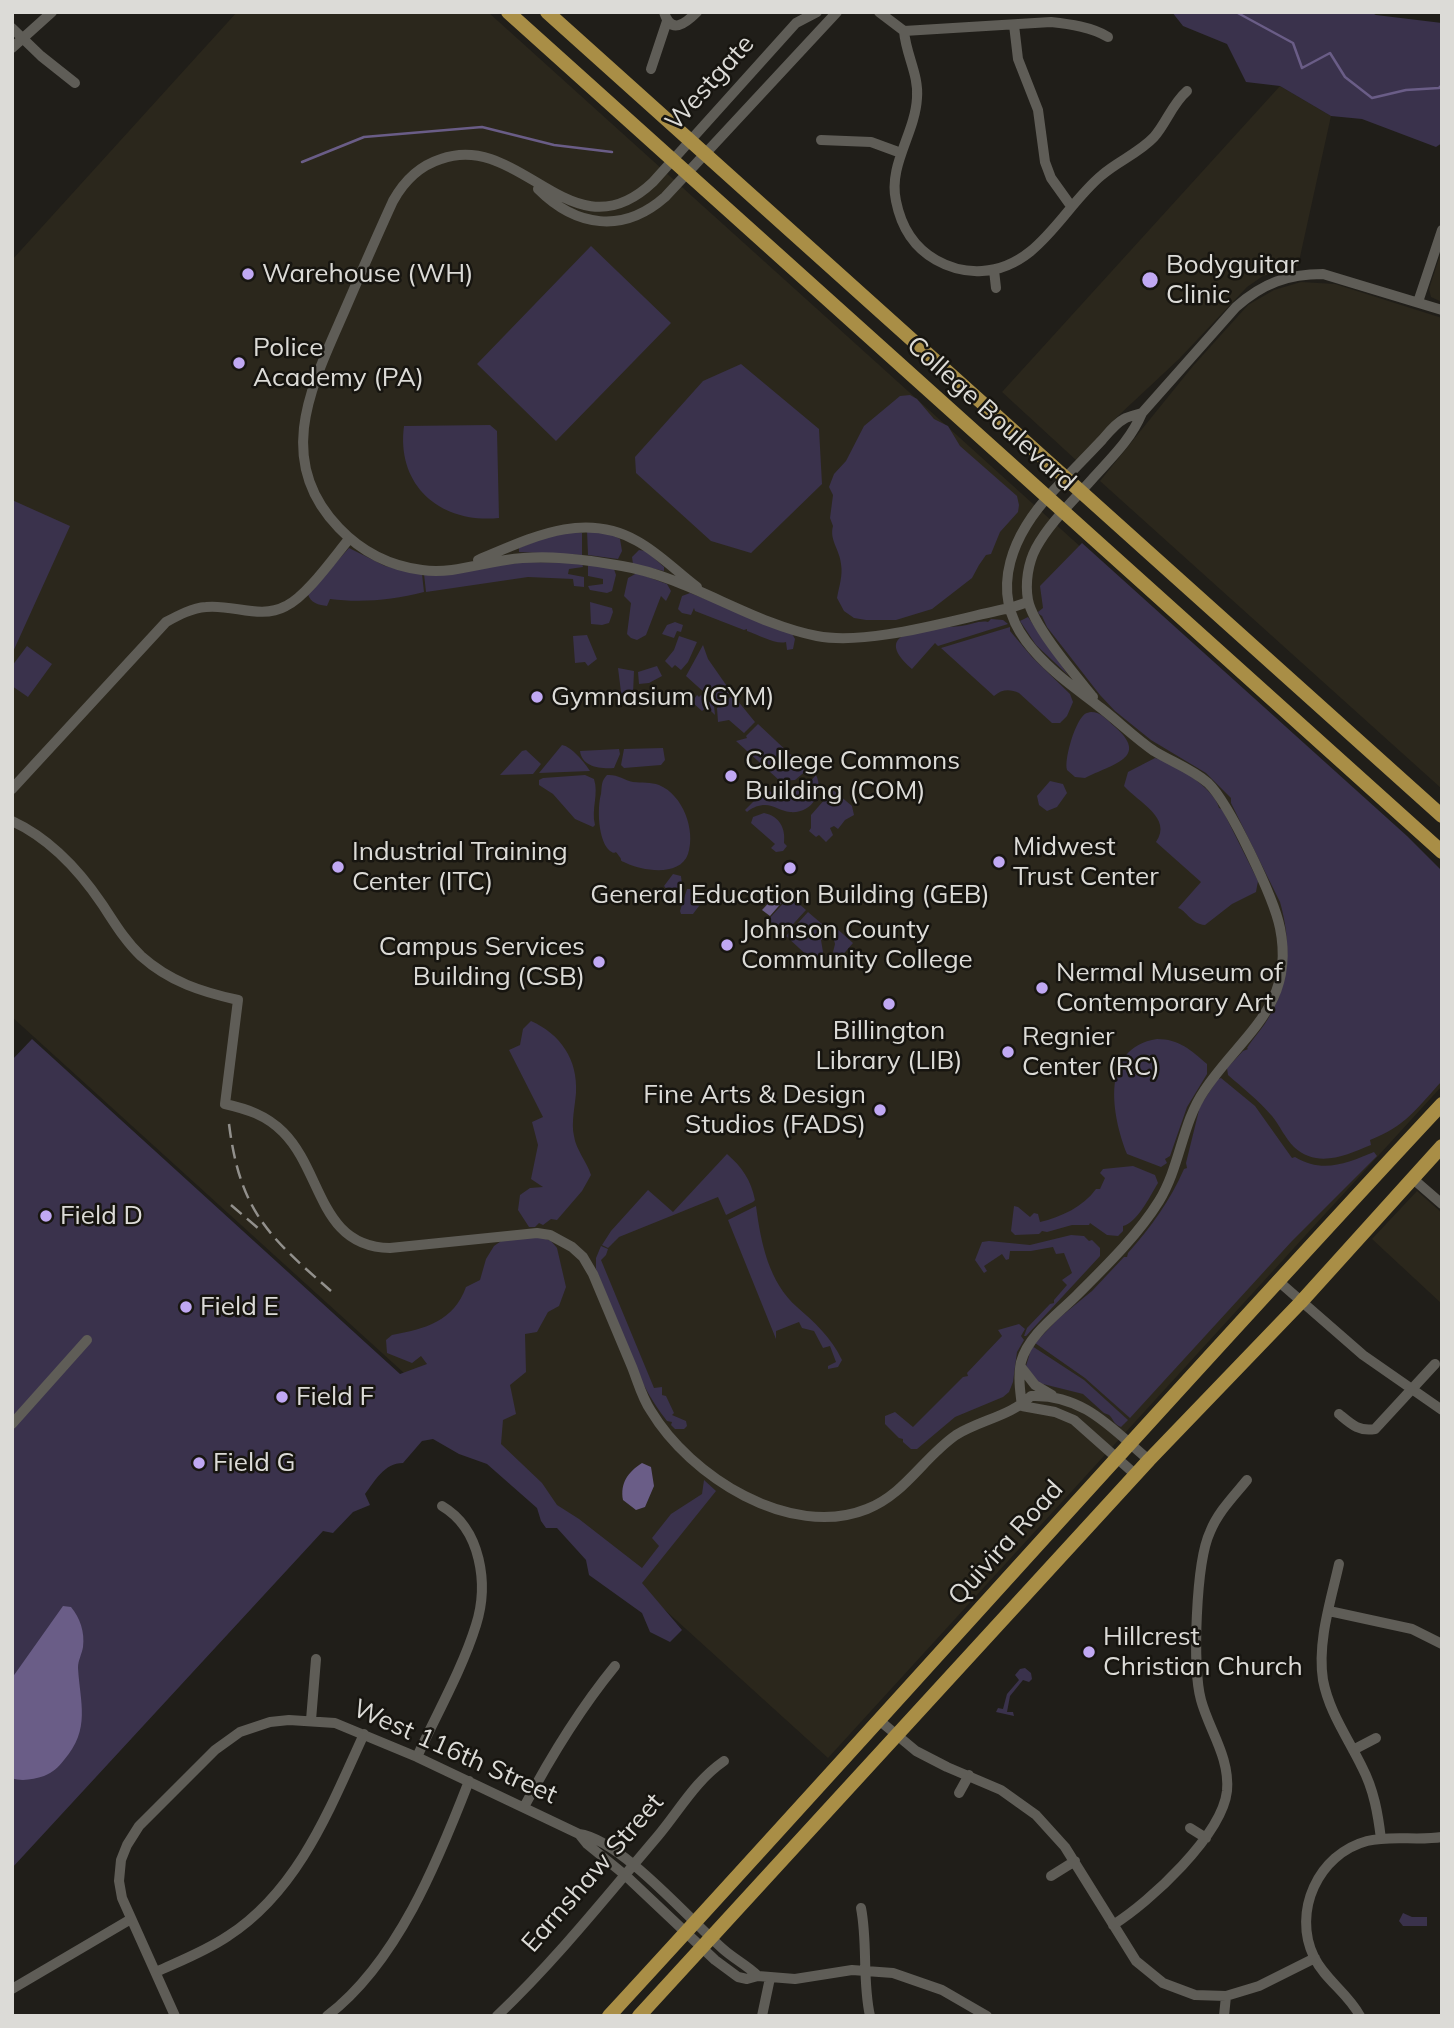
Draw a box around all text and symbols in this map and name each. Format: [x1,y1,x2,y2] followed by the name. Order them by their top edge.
[659,29,761,137] street label: Westgate
[1166,249,1299,310] place label: Bodyguitar Clinic
[262,258,473,290] place label: Warehouse (WH)
[240,266,256,282] marker: Warehouse (WH)
[1140,270,1160,290] marker: Bodyguitar Clinic
[900,330,1082,498] street label: College Boulevard
[253,332,424,394] place label: Police Academy (PA)
[231,355,247,371] marker: Police Academy (PA)
[551,681,775,713] place label: Gymnasium (GYM)
[529,689,545,705] marker: Gymnasium (GYM)
[745,745,960,806] place label: College Commons Building (COM)
[723,768,739,784] marker: College Commons Building (COM)
[1013,831,1159,892] place label: Midwest Trust Center
[352,836,568,898] place label: Industrial Training Center (ITC)
[991,854,1007,870] marker: Midwest Trust Center
[330,859,346,875] marker: Industrial Training Center (ITC)
[782,860,798,876] marker: General Education Building (GEB)
[590,879,990,911] place label: General Education Building (GEB)
[741,914,973,976] place label: Johnson County Community College
[379,931,585,992] place label: Campus Services Building (CSB)
[719,937,735,953] marker: Johnson County Community College
[591,954,607,970] marker: Campus Services Building (CSB)
[1056,957,1283,1018] place label: Nermal Museum of Contemporary Art
[1034,980,1050,996] marker: Nermal Museum of Contemporary Art
[881,996,897,1012] marker: Billington Library (LIB)
[816,1015,962,1076] place label: Billington Library (LIB)
[1022,1021,1160,1082] place label: Regnier Center (RC)
[1000,1044,1016,1060] marker: Regnier Center (RC)
[643,1079,866,1140] place label: Fine Arts & Design Studios (FADS)
[872,1102,888,1118] marker: Fine Arts & Design Studios (FADS)
[60,1200,143,1232] place label: Field D
[38,1208,54,1224] marker: Field D
[200,1291,279,1323] place label: Field E
[178,1299,194,1315] marker: Field E
[296,1381,374,1413] place label: Field F
[274,1389,290,1405] marker: Field F
[213,1447,296,1479] place label: Field G
[191,1455,207,1471] marker: Field G
[942,1474,1070,1612] street label: Quivira Road
[1103,1621,1303,1682] place label: Hillcrest Christian Church
[1081,1644,1097,1660] marker: Hillcrest Christian Church
[348,1693,562,1811] street label: West 116th Street
[516,1787,670,1959] street label: Earnshaw Street

